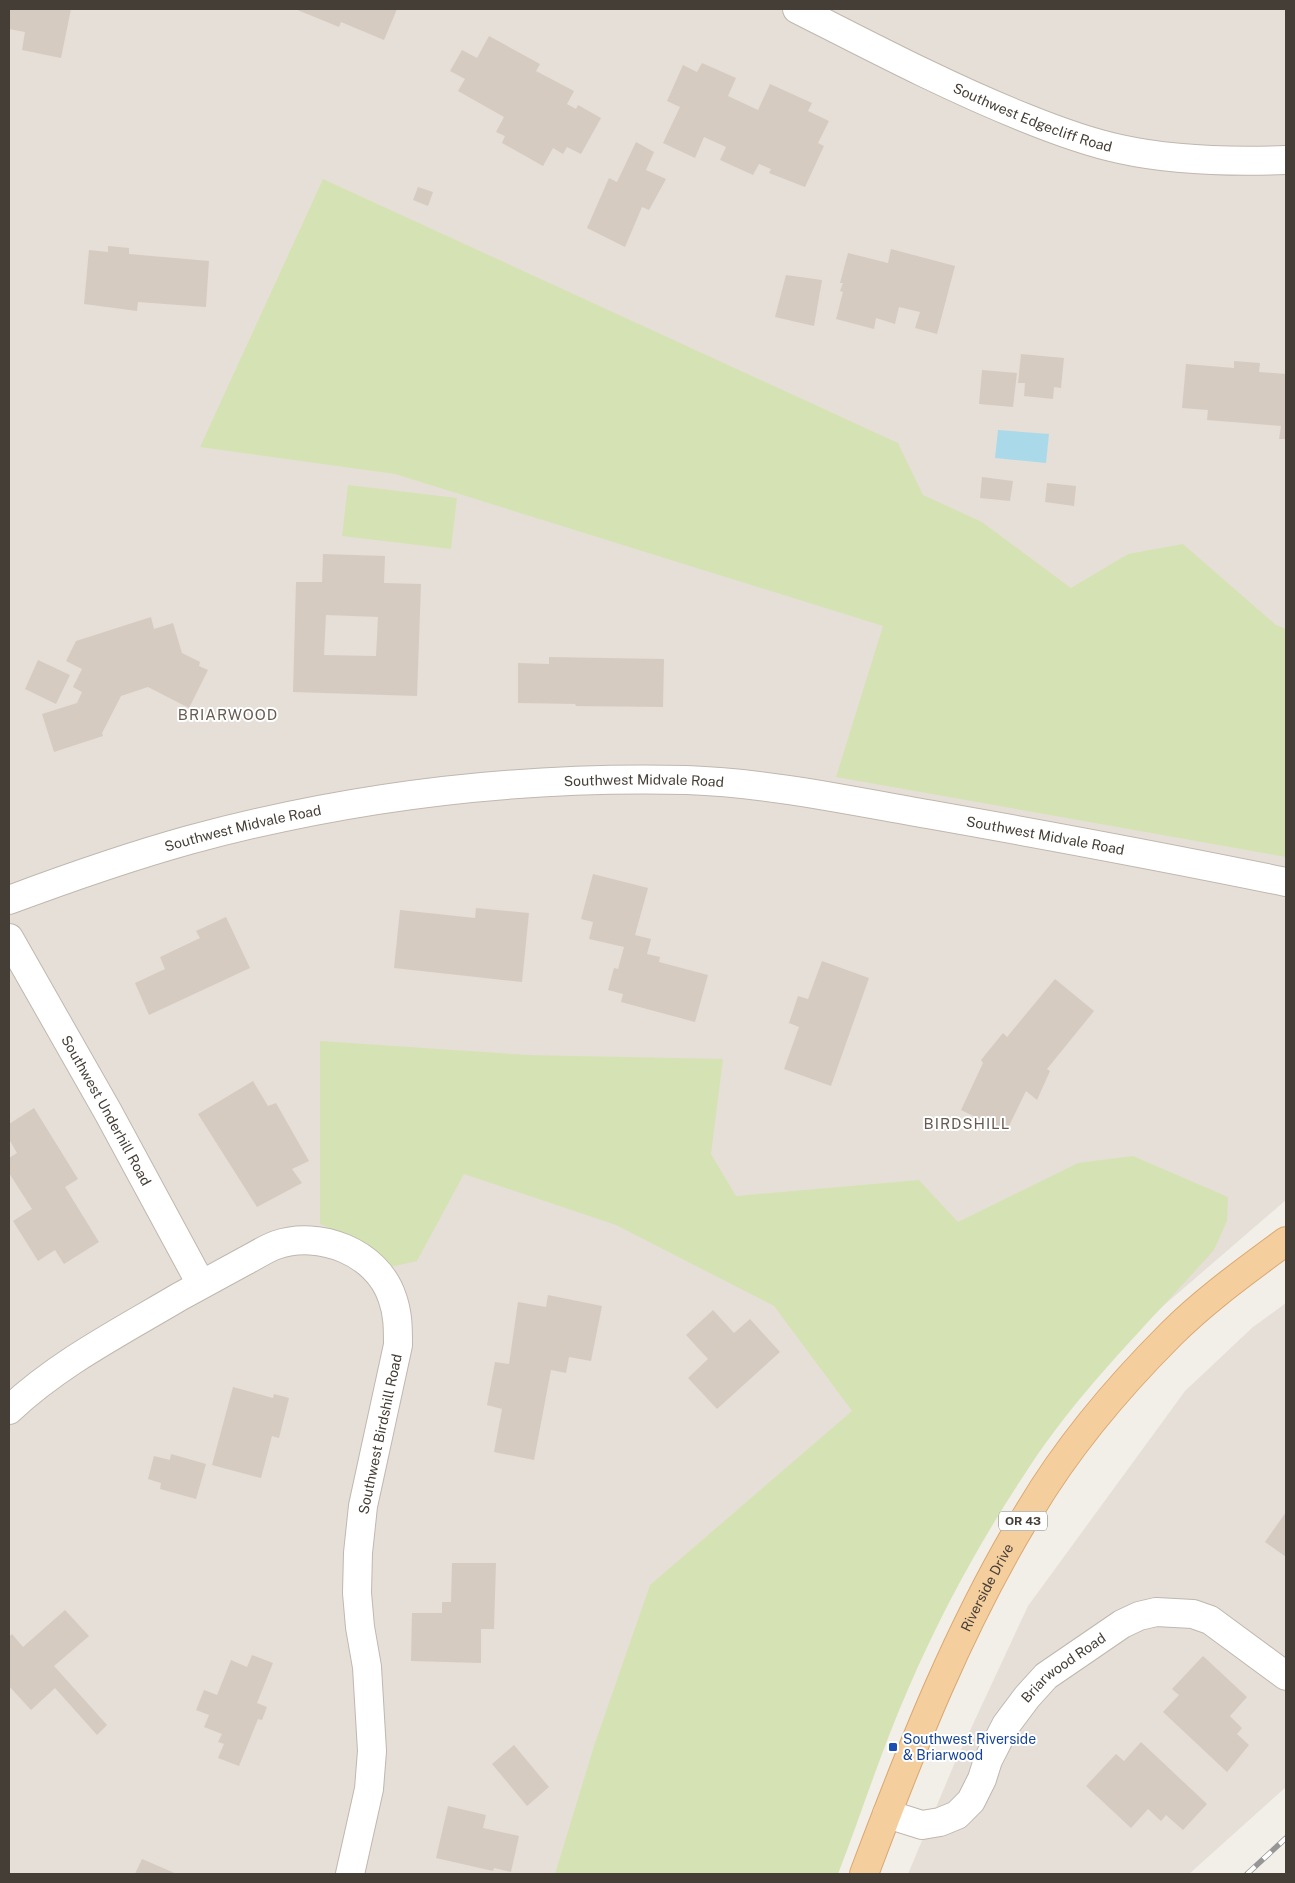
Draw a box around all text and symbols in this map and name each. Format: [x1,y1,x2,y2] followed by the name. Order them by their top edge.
[951,80,1114,155] street label: Southwest Edgecliff Road
[178,706,278,723] district label: BRIARWOOD
[563,771,725,790] street label: Southwest Midvale Road
[163,802,322,855] street label: Southwest Midvale Road
[965,813,1126,858] street label: Southwest Midvale Road
[58,1033,154,1188] street label: Southwest Underhill Road
[924,1115,1010,1132] district label: BIRDSHILL
[355,1352,405,1516] street label: Southwest Birdshill Road
[999,1512,1047,1530] road number: OR 43
[958,1541,1017,1634] street label: Riverside Drive
[1018,1630,1109,1706] street label: Briarwood Road
[903,1731,1036,1763] place label: Southwest Riverside & Briarwood
[887,1741,899,1753] marker: Southwest Riverside & Briarwood

